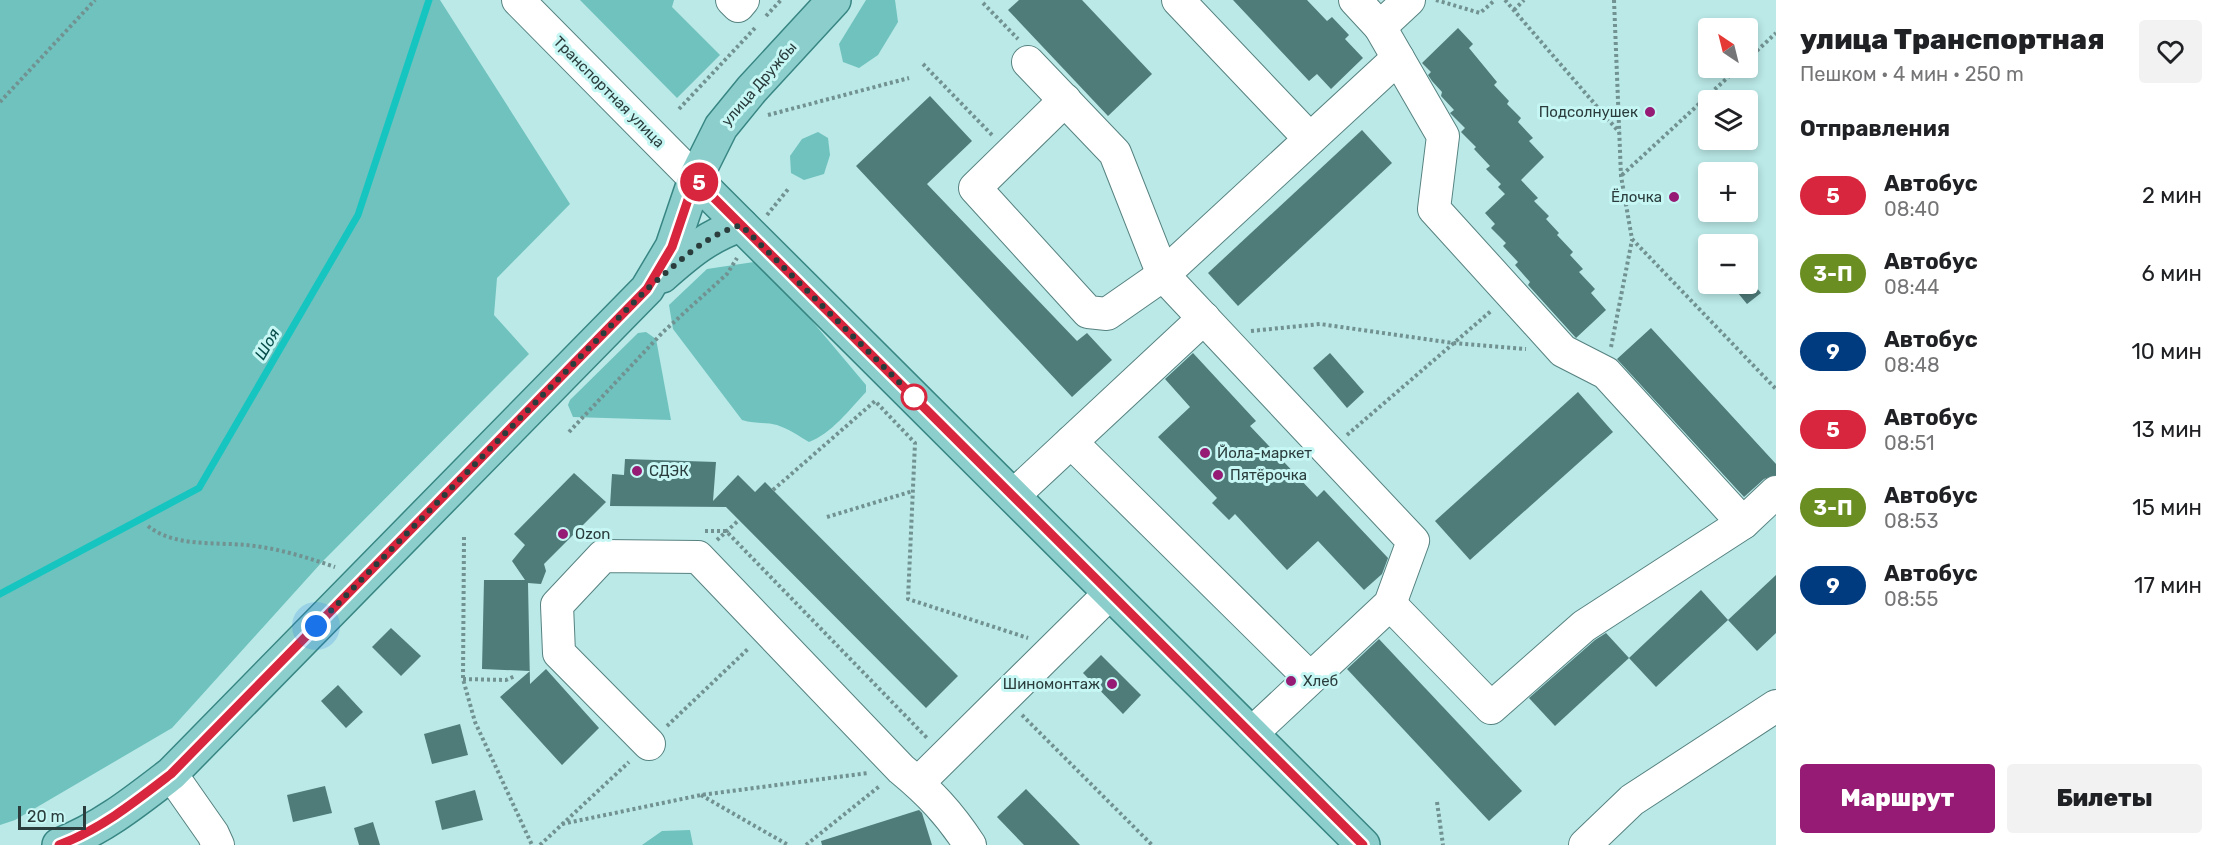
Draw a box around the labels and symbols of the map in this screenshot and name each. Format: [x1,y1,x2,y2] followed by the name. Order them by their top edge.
[1698,18,1758,78] north arrow
[550,33,668,151] street label: Транспортная улица
[718,38,800,130] street label: улица Дружбы
[1539,103,1638,121] place label: Подсолнушек
[1643,105,1657,119] marker: Подсолнушек
[680,162,718,201] line badge: 5
[1611,188,1662,206] place label: Ёлочка
[1667,190,1681,204] marker: Ёлочка
[250,325,284,363] water label: Шоя
[901,384,927,410] unlabelled marker
[1217,444,1312,462] place label: Йола-маркет
[1198,446,1212,460] marker: Йола-маркет
[649,462,689,480] place label: СДЭК
[630,464,644,478] marker: СДЭК
[1230,466,1307,484] place label: Пятёрочка
[1211,468,1225,482] marker: Пятёрочка
[575,525,610,543] place label: Ozon
[556,527,570,541] marker: Ozon
[301,611,331,641] your location
[1303,672,1338,690] place label: Хлеб
[1284,674,1298,688] marker: Хлеб
[1003,675,1100,693] place label: Шиномонтаж
[1105,677,1119,691] marker: Шиномонтаж
[18,803,86,830] scale bar

